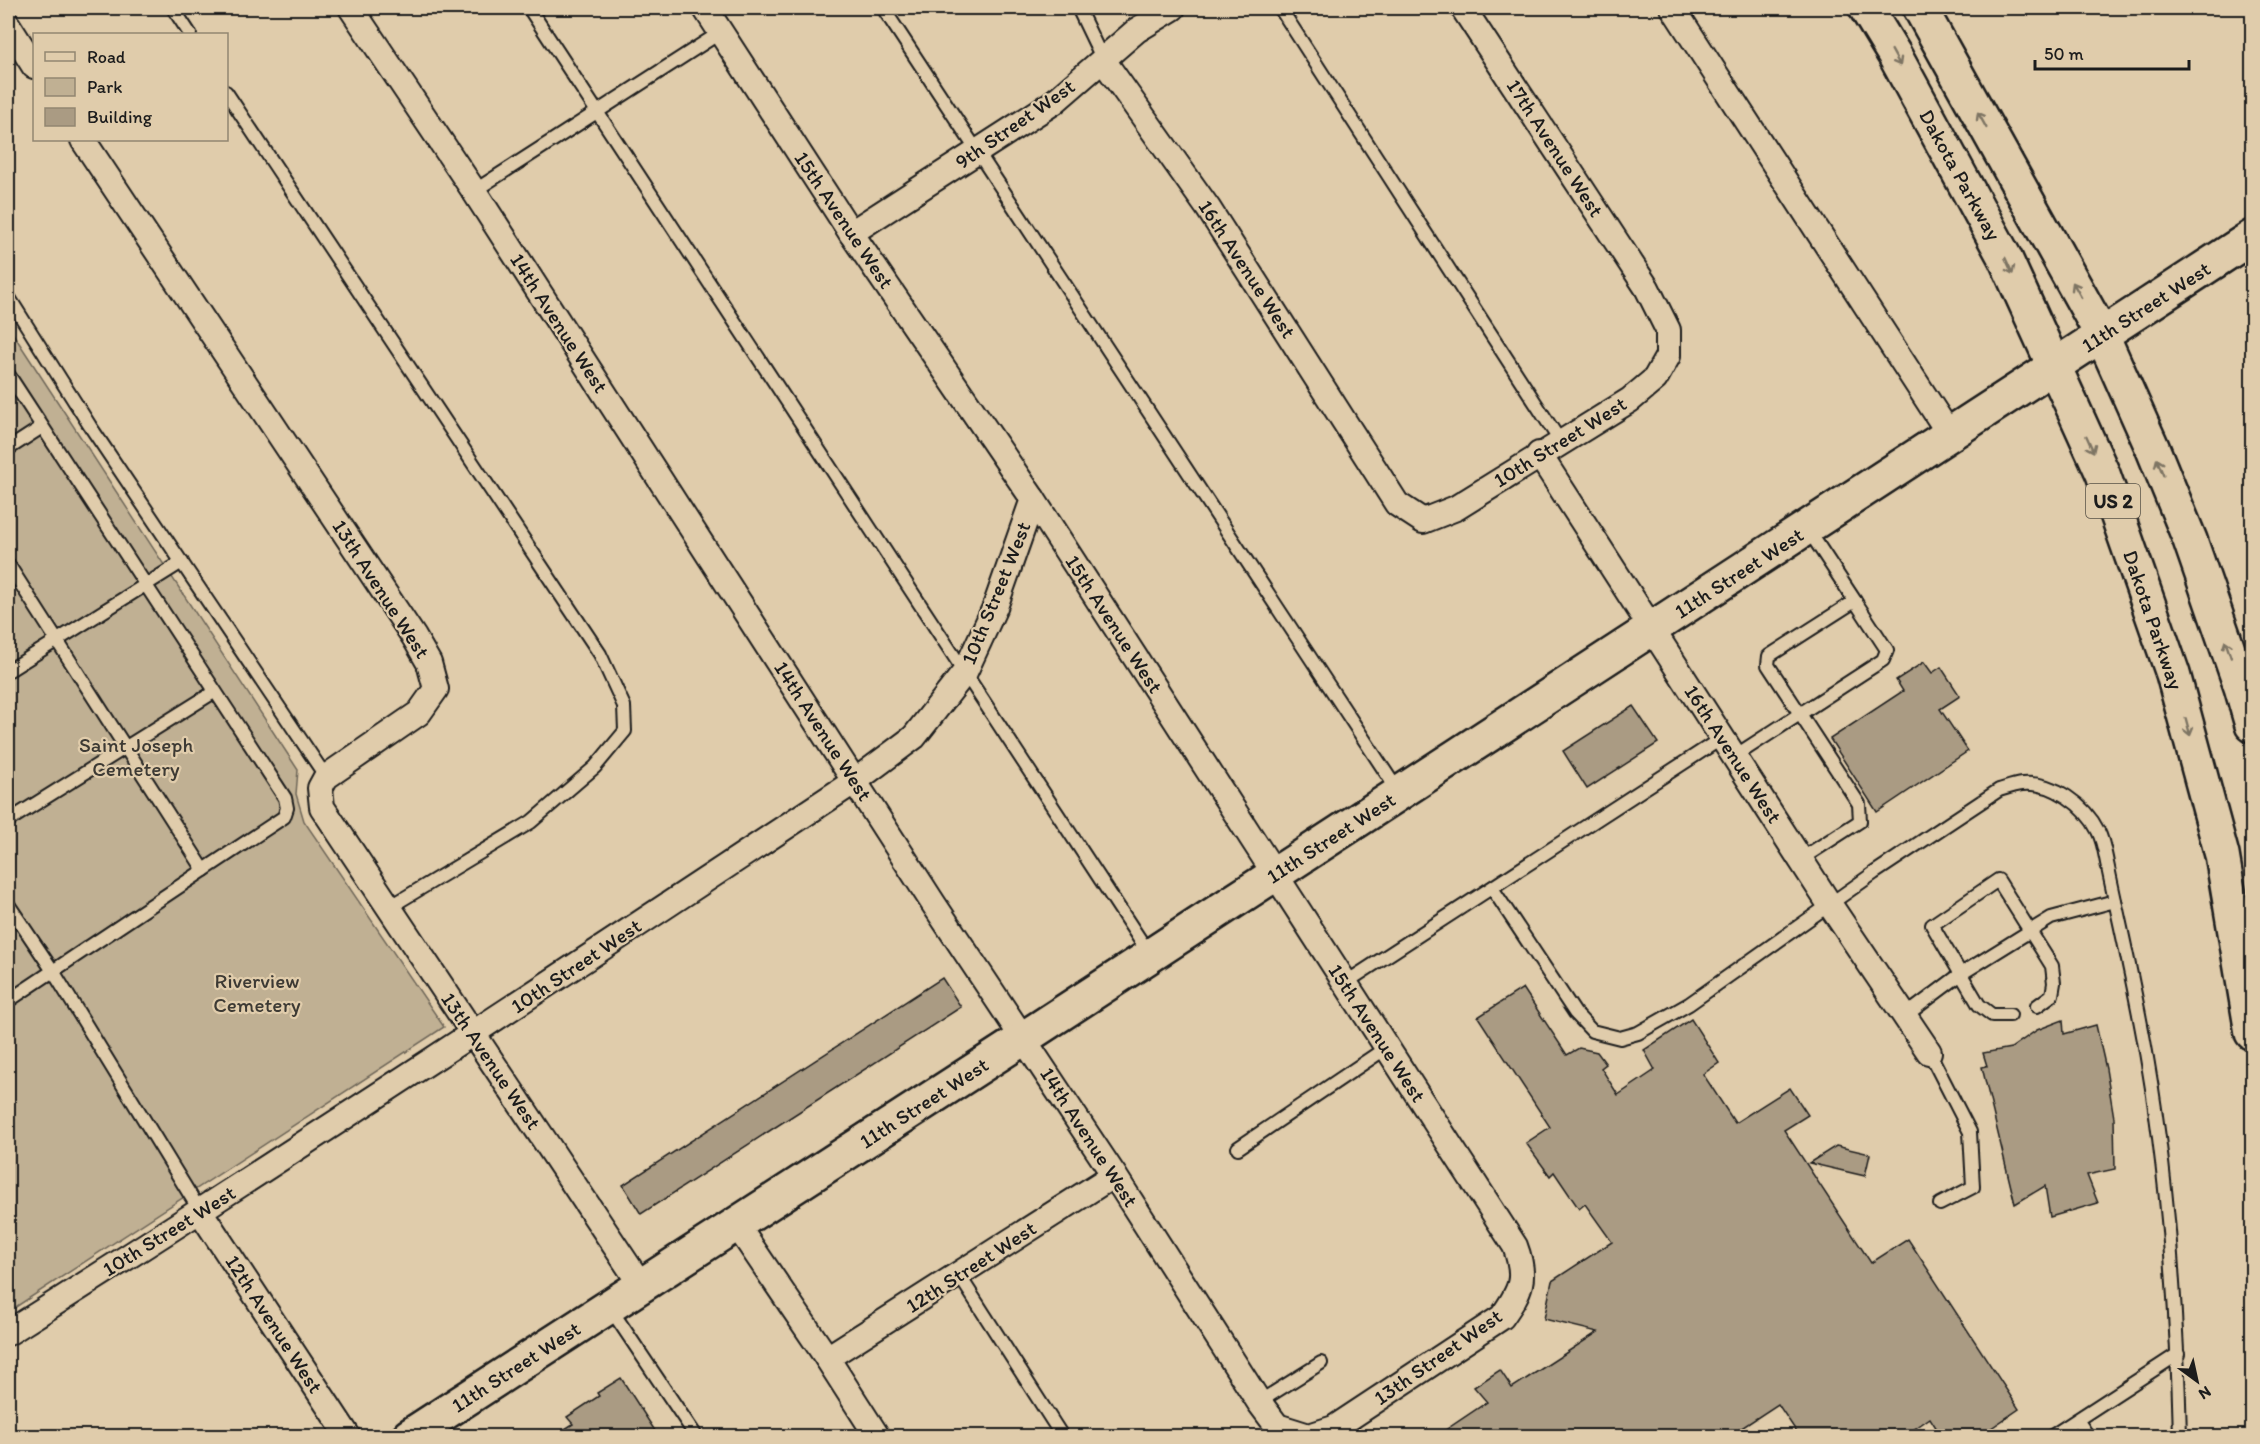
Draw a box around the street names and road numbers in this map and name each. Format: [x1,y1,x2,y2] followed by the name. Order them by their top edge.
[950,73,1079,174] street label: 9th Street West
[1502,74,1609,221] street label: 17th Avenue West
[1914,105,2007,245] street label: Dakota Parkway
[789,146,900,293] street label: 15th Avenue West
[1193,195,1302,343] street label: 16th Avenue West
[505,248,614,397] street label: 14th Avenue West
[2076,256,2215,358] street label: 11th Street West
[1489,391,1631,492] street label: 10th Street West
[2086,484,2140,518] road number: US 2
[327,515,436,663] street label: 13th Avenue West
[955,518,1036,668] street label: 10th Street West
[1669,522,1808,624] street label: 11th Street West
[2118,547,2189,693] street label: Dakota Parkway
[1060,550,1169,698] street label: 15th Avenue West
[769,656,878,805] street label: 14th Avenue West
[1679,680,1788,828] street label: 16th Avenue West
[1261,787,1400,889] street label: 11th Street West
[506,913,646,1018] street label: 10th Street West
[1323,959,1432,1107] street label: 15th Avenue West
[436,987,547,1134] street label: 13th Avenue West
[854,1052,993,1154] street label: 11th Street West
[1035,1062,1144,1211] street label: 14th Avenue West
[98,1180,240,1281] street label: 10th Street West
[901,1215,1041,1318] street label: 12th Street West
[220,1250,329,1398] street label: 12th Avenue West
[1369,1303,1507,1410] street label: 13th Street West
[446,1316,585,1418] street label: 11th Street West

